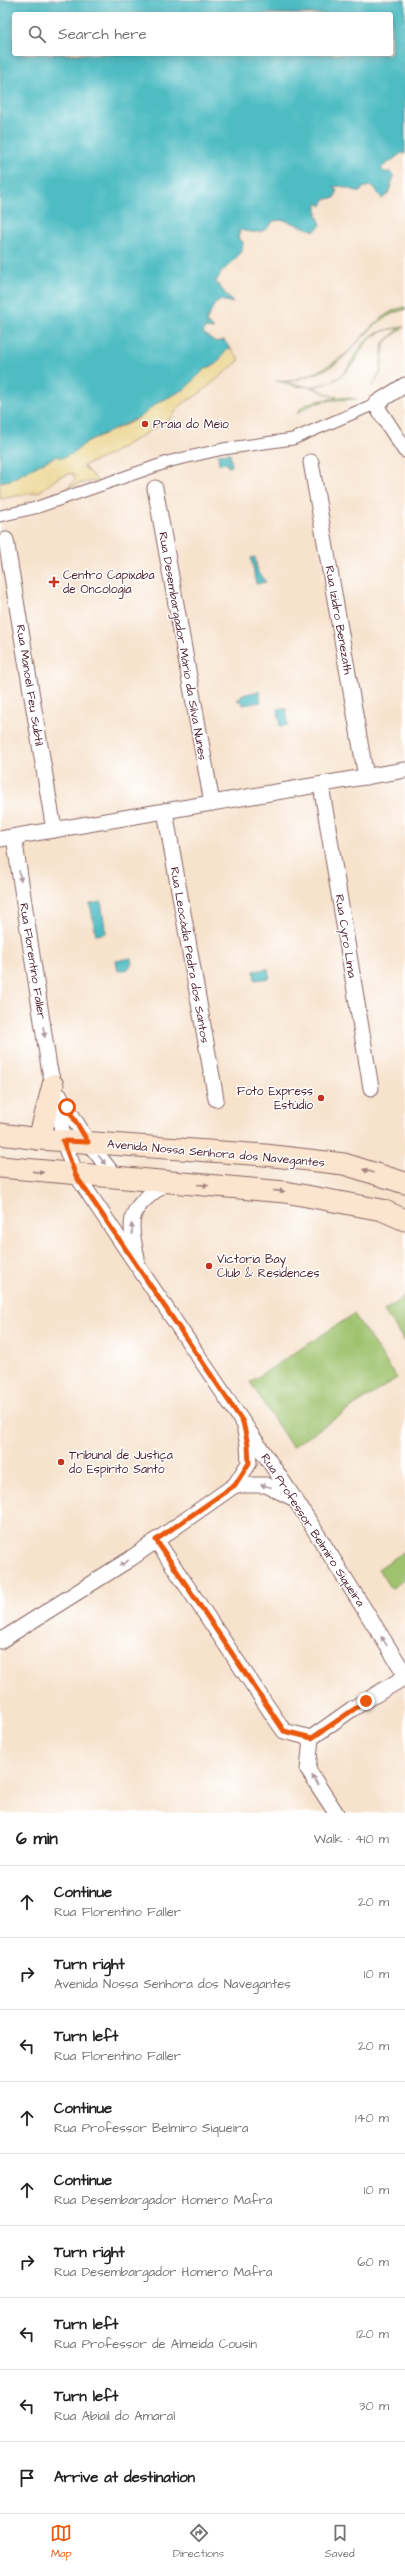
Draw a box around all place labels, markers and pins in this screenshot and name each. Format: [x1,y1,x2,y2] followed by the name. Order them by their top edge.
[153,416,229,433] place label: Praia do Meio
[140,419,150,429] marker: Praia do Meio
[63,567,155,599] place label: Centro Capixaba de Oncologia
[48,576,60,588] marker: Centro Capixaba de Oncologia
[237,1083,313,1114] place label: Foto Express Estúdio
[316,1093,326,1103] marker: Foto Express Estúdio
[217,1251,320,1282] place label: Victoria Bay Club & Residences
[204,1261,214,1271] marker: Victoria Bay Club & Residences
[69,1447,173,1478] place label: Tribunal de Justiça do Espírito Santo
[56,1457,66,1467] marker: Tribunal de Justiça do Espírito Santo

